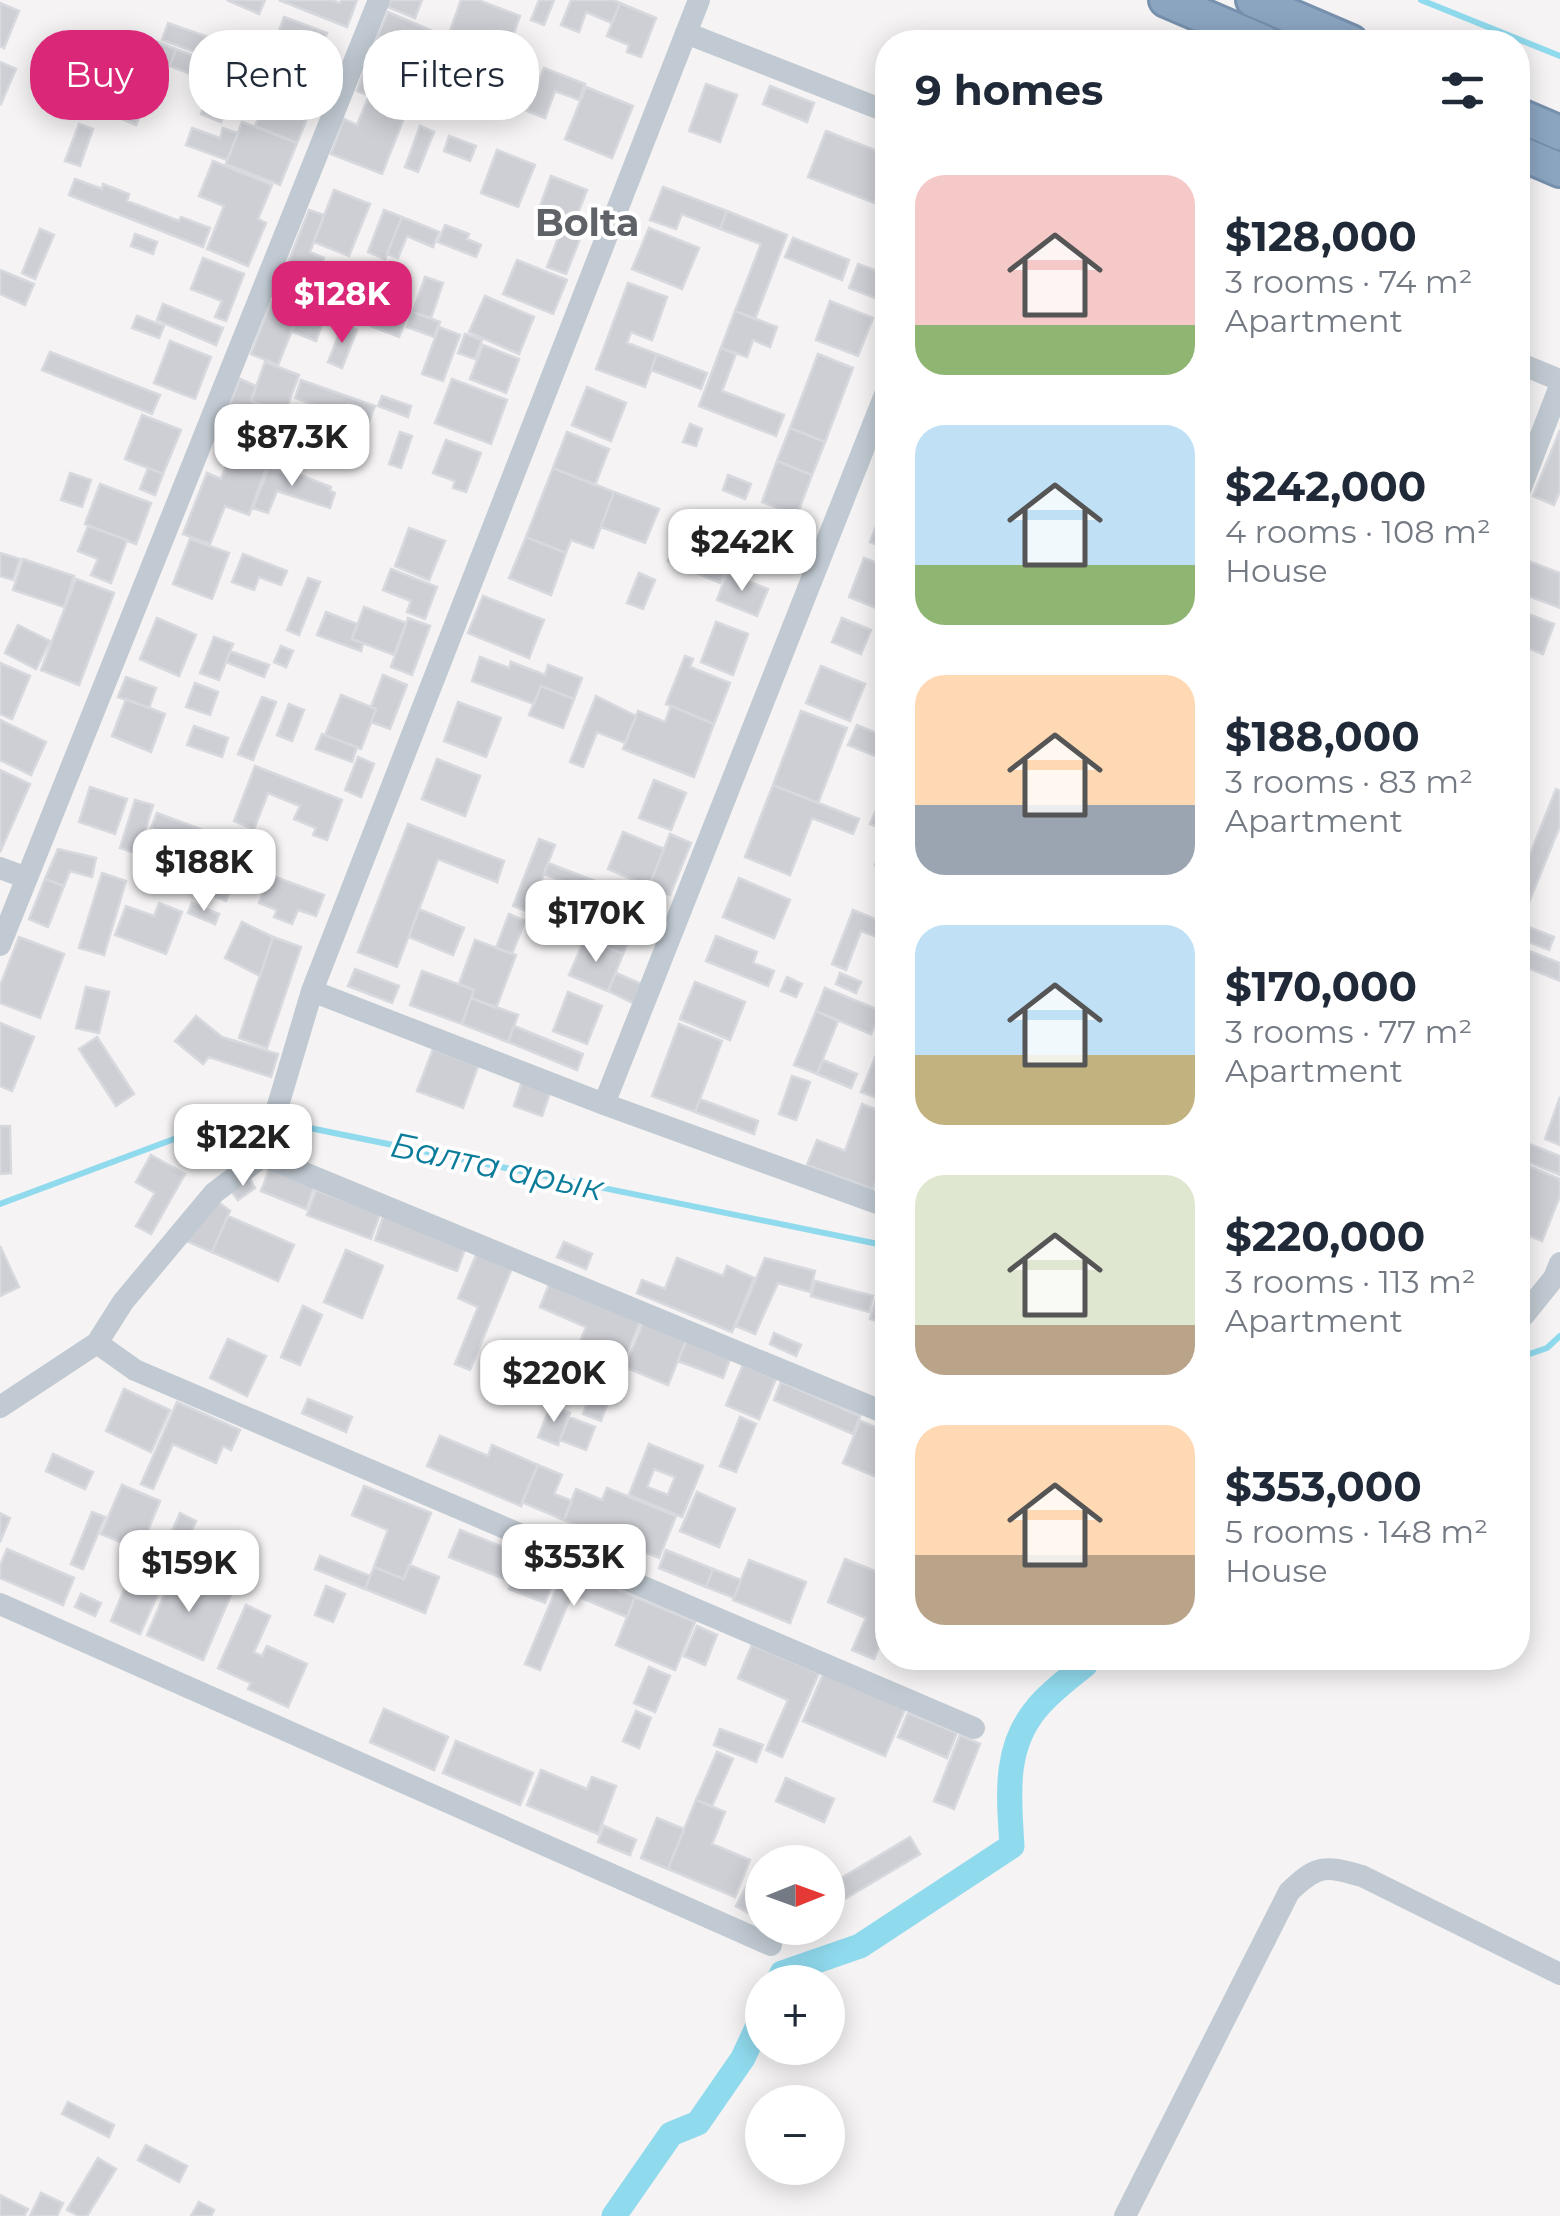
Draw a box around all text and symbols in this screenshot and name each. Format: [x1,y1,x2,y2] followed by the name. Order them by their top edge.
[30,30,169,120] chip: Buy
[189,30,343,120] chip: Rent
[363,30,539,120] chip: Filters
[1435,63,1490,118] icon: filters
[915,64,1103,116] text: 9 homes
[535,199,639,246] district label: Bolta
[1225,210,1417,262] text: $128,000
[995,215,1115,335] icon: home
[272,261,412,346] pin: $128K
[1225,262,1472,301] text: 3 rooms · 74 m²
[294,274,390,313] text: $128K
[1225,301,1403,340] text: Apartment
[211,404,373,489] pin: $87.3K
[236,417,348,456] text: $87.3K
[1225,460,1426,512] text: $242,000
[995,465,1115,585] icon: home
[672,509,812,594] pin: $242K
[1225,512,1491,551] text: 4 rooms · 108 m²
[690,522,794,561] text: $242K
[1225,551,1328,590] text: House
[1225,710,1420,762] text: $188,000
[995,715,1115,835] icon: home
[1225,762,1473,801] text: 3 rooms · 83 m²
[1225,801,1403,840] text: Apartment
[134,829,274,914] pin: $188K
[155,842,253,881] text: $188K
[526,880,666,965] pin: $170K
[547,893,645,932] text: $170K
[1225,960,1417,1012] text: $170,000
[995,965,1115,1085] icon: home
[1225,1012,1472,1051] text: 3 rooms · 77 m²
[1225,1051,1403,1090] text: Apartment
[173,1104,313,1189] pin: $122K
[196,1117,290,1156] text: $122K
[387,1122,609,1210] water label: Балта арык
[1225,1210,1425,1262] text: $220,000
[995,1215,1115,1335] icon: home
[1225,1262,1476,1301] text: 3 rooms · 113 m²
[1225,1301,1403,1340] text: Apartment
[484,1340,624,1425] pin: $220K
[502,1353,606,1392] text: $220K
[1225,1460,1422,1512] text: $353,000
[995,1465,1115,1585] icon: home
[1225,1512,1488,1551] text: 5 rooms · 148 m²
[504,1524,644,1609] pin: $353K
[119,1530,259,1615] pin: $159K
[524,1537,624,1576] text: $353K
[141,1543,237,1582] text: $159K
[1225,1551,1328,1590] text: House
[745,1845,845,1945] north arrow
[745,1845,845,2185] map controls
[745,1965,845,2065] button: +
[745,2085,845,2185] button: −

